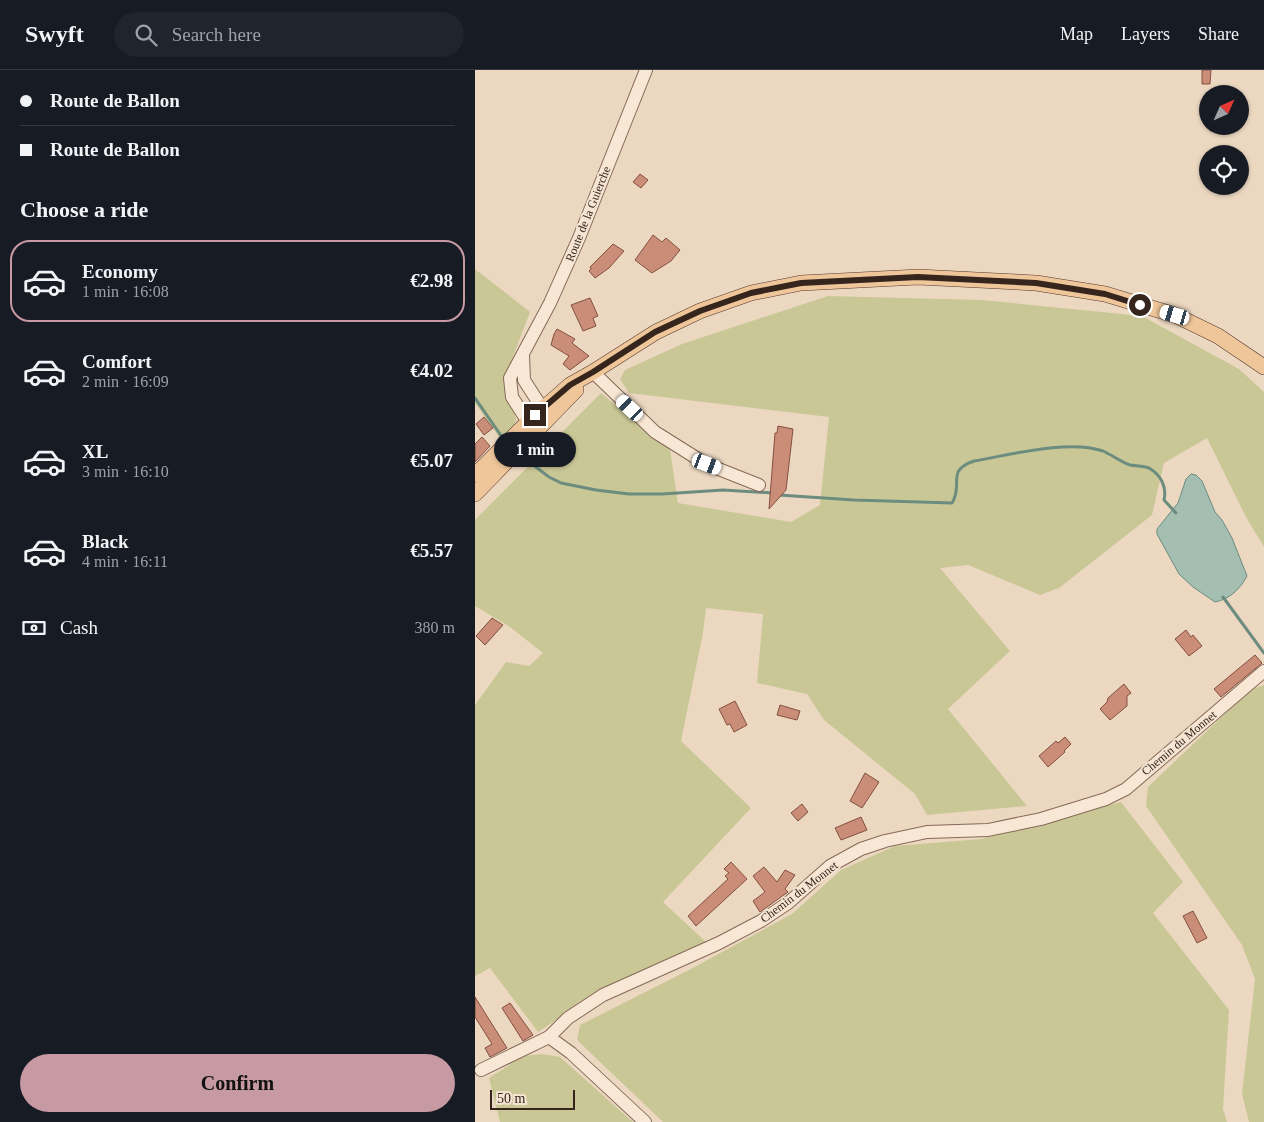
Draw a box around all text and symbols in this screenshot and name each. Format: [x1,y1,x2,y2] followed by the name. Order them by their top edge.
[114,12,464,57] search box
[25,21,84,47] text: Swyft
[132,21,160,49] icon: search
[172,24,261,45] text: Search here
[1060,24,1093,44] text: Map
[1121,24,1170,44] text: Layers
[1198,24,1239,44] text: Share
[1199,85,1249,135] north arrow
[1199,85,1249,195] map controls
[50,90,180,111] text: Route de Ballon
[50,139,180,160] text: Route de Ballon
[1199,145,1249,195] button: locate
[562,164,614,264] street label: Route de la Guierche
[20,197,148,222] text: Choose a ride
[22,259,67,304] icon: car
[82,261,158,282] text: Economy
[410,270,453,291] text: €2.98
[82,283,169,300] text: 1 min · 16:08
[1129,294,1151,316] route start
[1158,304,1191,326] car
[22,349,67,394] icon: car
[82,351,152,372] text: Comfort
[410,360,453,381] text: €4.02
[82,373,169,390] text: 2 min · 16:09
[613,392,646,424] car
[524,404,546,426] route end
[494,432,576,468] callout: 1 min
[22,439,67,484] icon: car
[82,441,108,462] text: XL
[516,441,554,458] text: 1 min
[410,450,453,471] text: €5.07
[690,452,723,476] car
[82,463,169,480] text: 3 min · 16:10
[22,529,67,574] icon: car
[82,531,128,552] text: Black
[410,540,453,561] text: €5.57
[82,553,168,570] text: 4 min · 16:11
[20,614,48,642] icon: cash
[60,617,98,638] text: Cash
[415,619,455,636] text: 380 m
[1139,707,1220,778] street label: Chemin du Monnet
[758,858,841,926] street label: Chemin du Monnet
[20,1054,455,1112] button: Confirm
[490,1087,575,1110] scale bar
[497,1091,525,1106] text: 50 m

